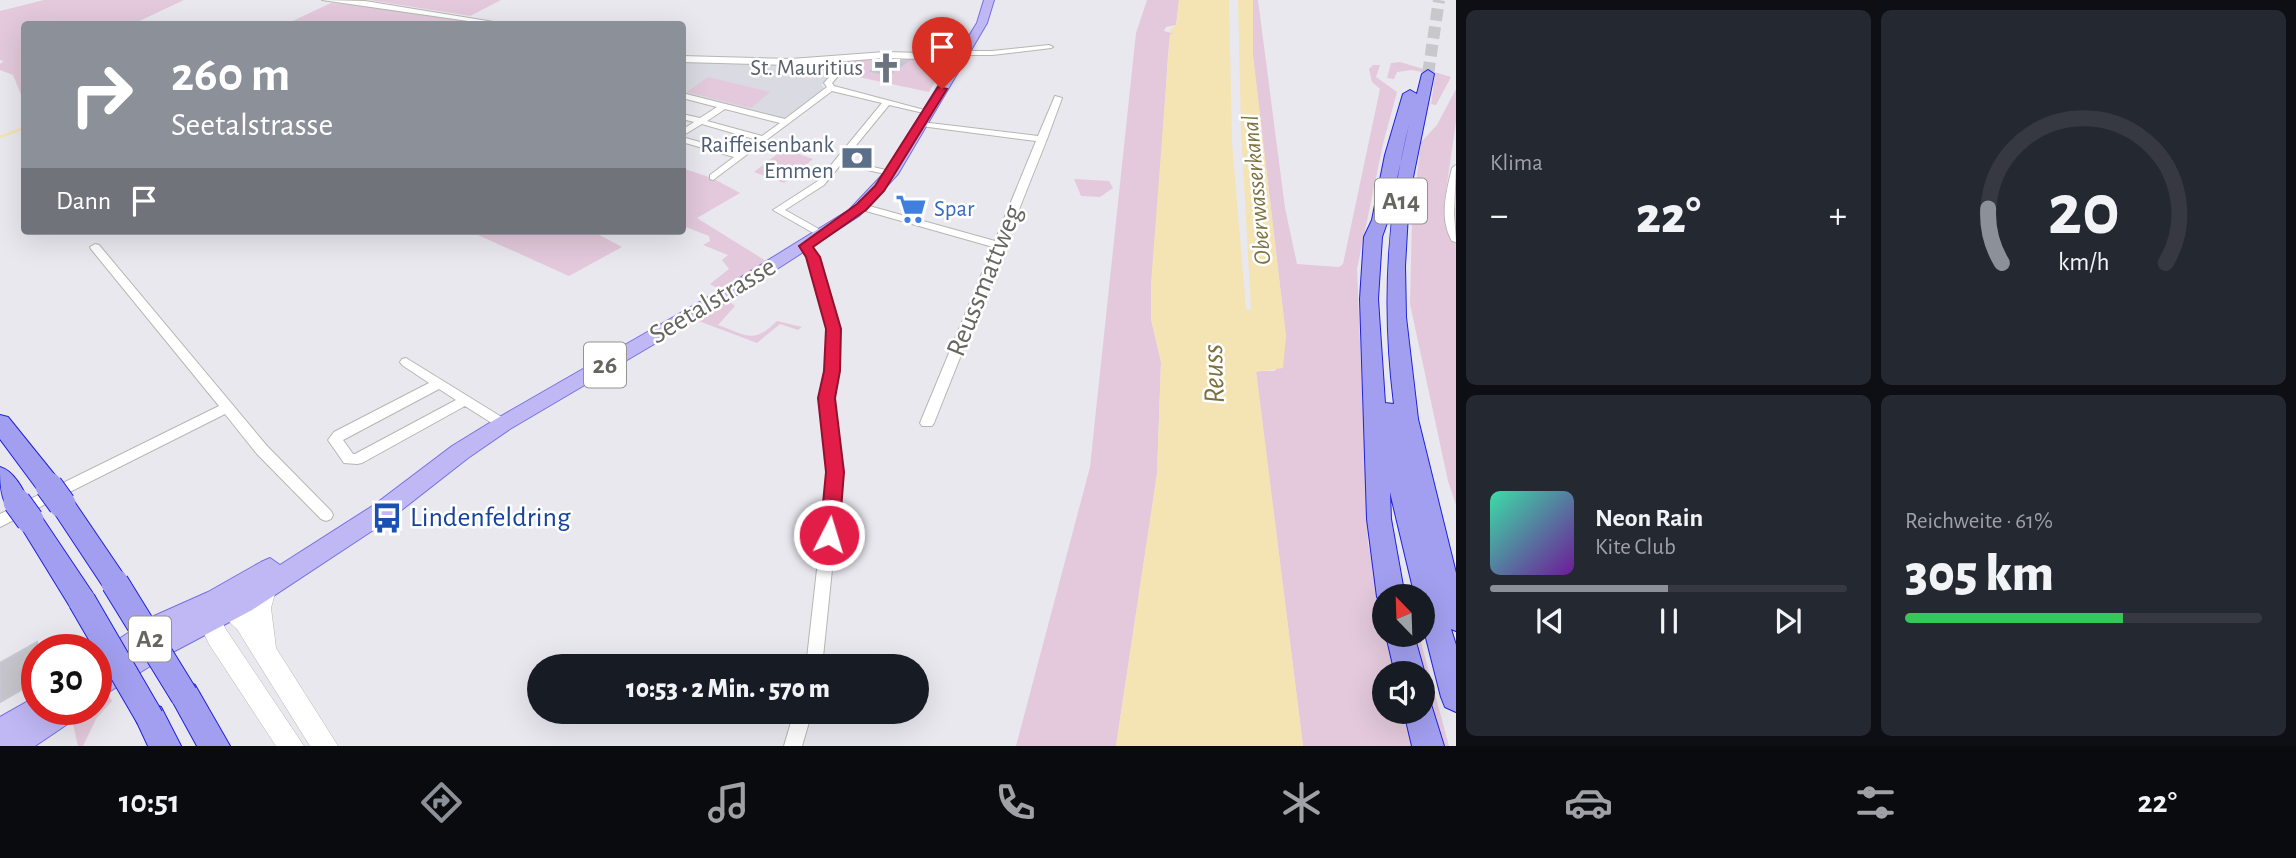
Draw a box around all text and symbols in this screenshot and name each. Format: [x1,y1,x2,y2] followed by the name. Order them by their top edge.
[912,17,972,89] pin
[923,28,961,66] icon: arrive
[56,49,147,140] icon: right
[171,51,290,100] text: 260 m
[869,51,903,85] church icon: St. Mauritius
[750,57,863,80] place label: St. Mauritius
[171,109,333,141] text: Seetalstrasse
[1238,114,1276,266] water label: Oberwasserkanal
[700,134,834,183] place label: Raiffeisenbank Emmen
[840,141,874,175] bank icon: Raiffeisenbank Emmen
[1490,152,1543,175] text: Klima
[2047,176,2120,249] text: 20
[1375,178,1427,224] road number: A14
[125,182,163,220] icon: arrive
[56,188,111,214] text: Dann
[1636,190,1701,242] text: 22°
[894,192,928,226] supermarket icon: Spar
[1490,197,1508,235] text: −
[1829,197,1847,235] text: +
[934,198,975,221] place label: Spar
[942,201,1028,361] street label: Reussmattweg
[2058,250,2109,275] text: km/h
[645,252,781,350] street label: Seetalstrasse
[584,342,626,388] road number: 26
[1198,343,1230,404] water label: Reuss
[792,498,866,572] position arrow
[370,501,404,535] bus stop icon: Lindenfeldring
[410,504,571,532] place label: Lindenfeldring
[1595,505,1703,531] text: Neon Rain
[1905,510,2053,533] text: Reichweite · 61%
[1595,536,1676,559] text: Kite Club
[1905,548,2054,600] text: 305 km
[1372,584,1435,648] north arrow
[1372,584,1435,724] map controls
[1531,602,1569,640] icon: previous
[1650,602,1688,640] icon: pause
[1769,602,1807,640] icon: next
[129,617,171,662] road number: A2
[21,634,112,725] speed limit sign: 30
[1372,661,1435,724] button: sound
[626,676,830,702] text: 10:53 · 2 Min. · 570 m
[417,778,466,827] icon: directions
[704,778,753,827] icon: music
[991,778,1040,827] icon: phone
[1277,778,1326,827] icon: climate
[1564,778,1613,827] icon: car
[1851,778,1900,827] icon: filters
[119,786,180,818] text: 10:51
[2138,786,2177,818] text: 22°

